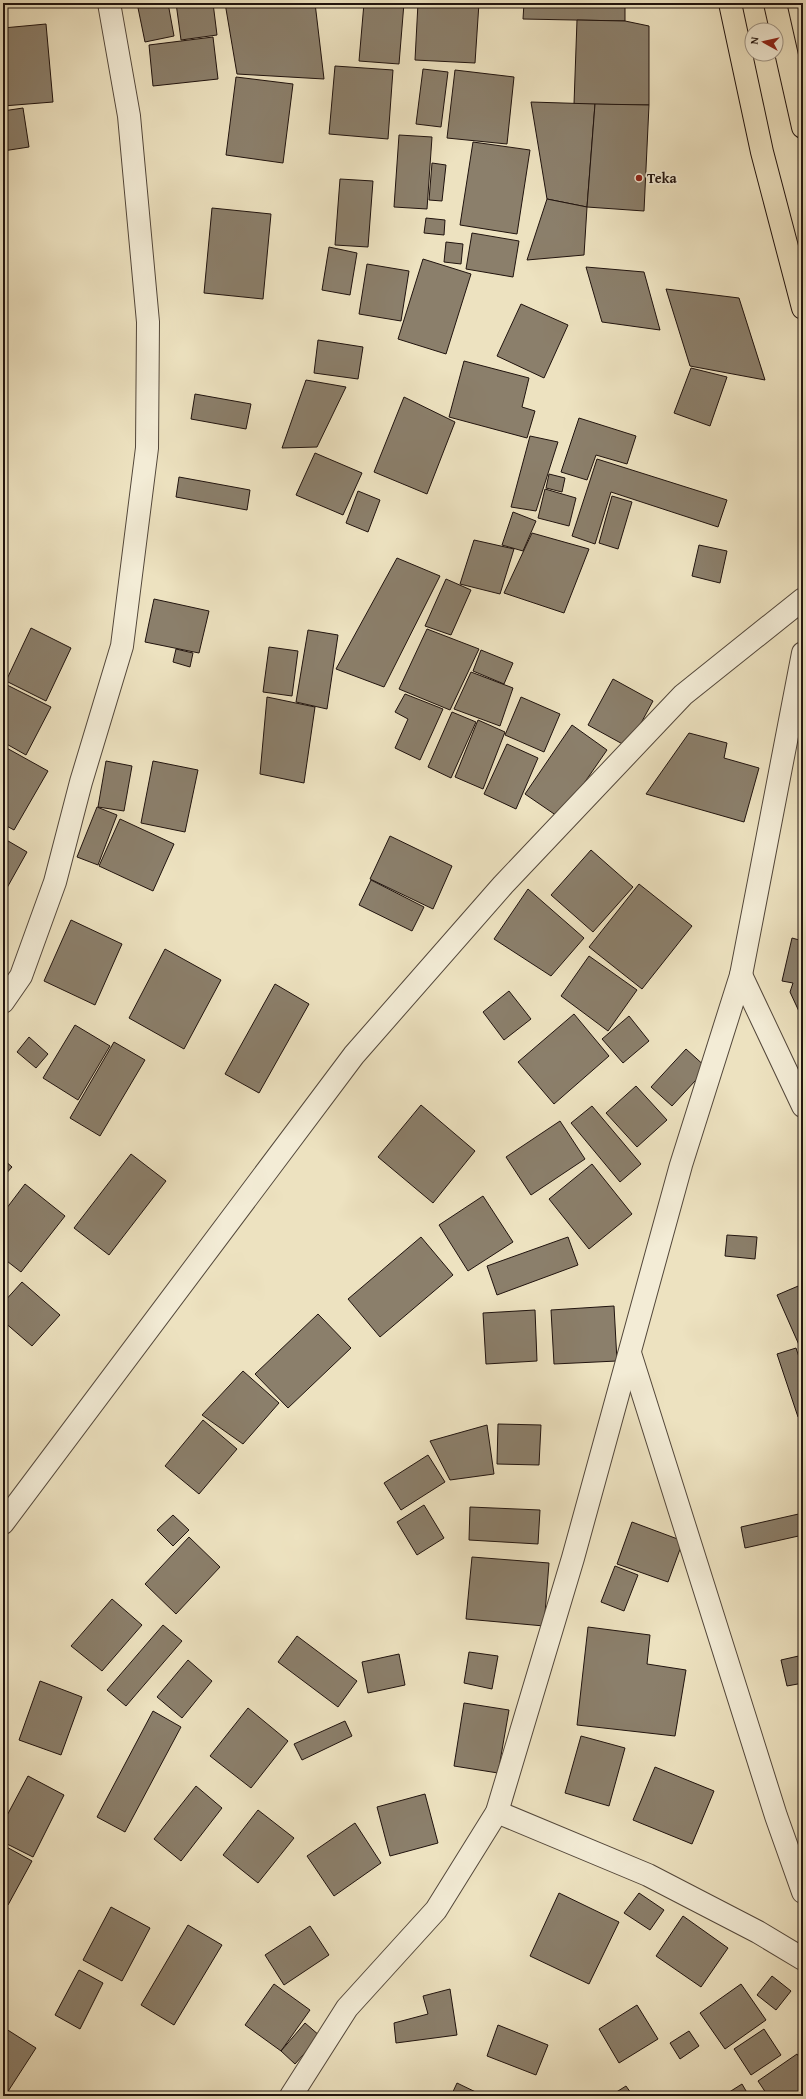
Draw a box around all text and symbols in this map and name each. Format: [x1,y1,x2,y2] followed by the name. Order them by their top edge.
[744,22,784,62] north arrow
[746,35,763,45] text: N
[647,168,678,188] place label: Teka
[634,173,644,183] marker: Teka

